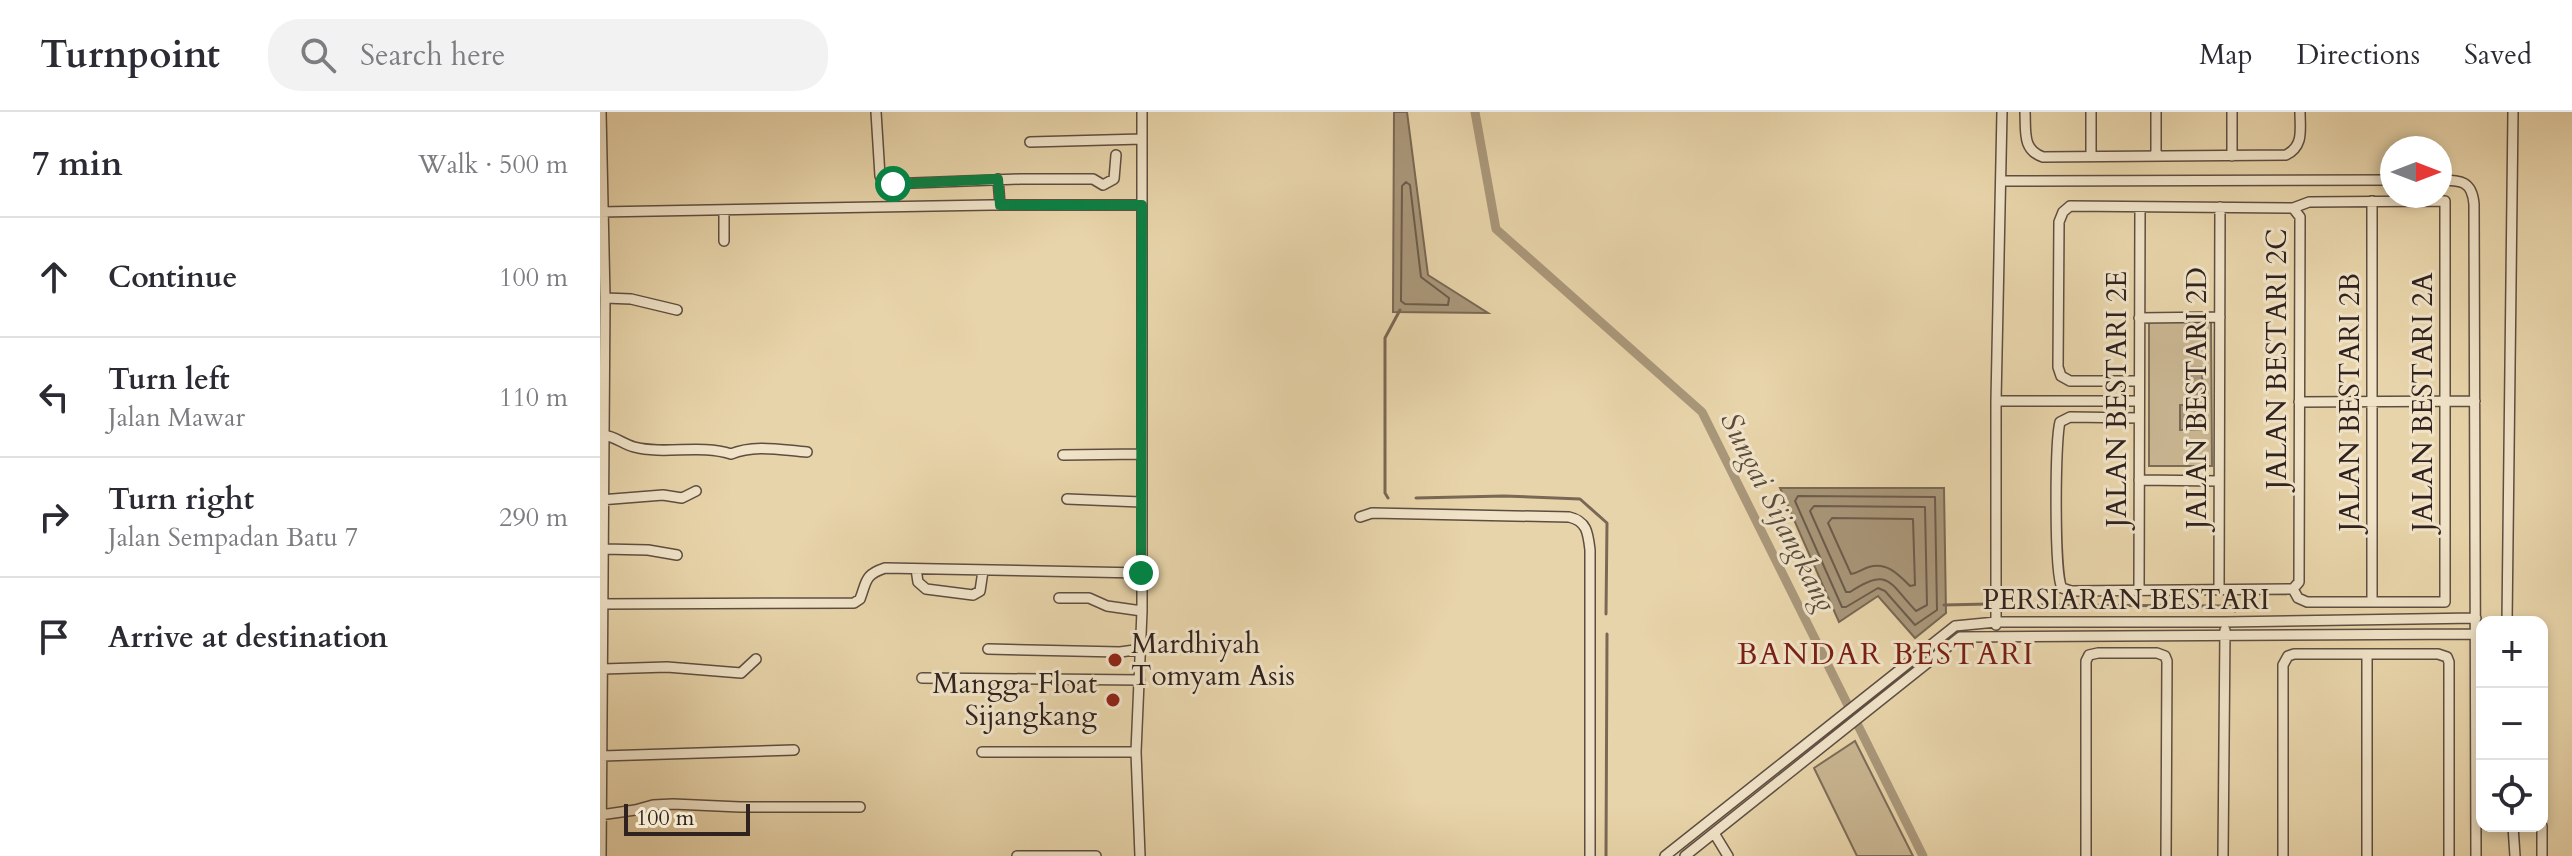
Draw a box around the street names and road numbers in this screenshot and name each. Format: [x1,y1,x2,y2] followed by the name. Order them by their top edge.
[2258,229,2296,493] street label: JALAN BESTARI 2C
[2178,267,2216,533] street label: JALAN BESTARI 2D
[2098,271,2136,531] street label: JALAN BESTARI 2E
[2404,272,2442,536] street label: JALAN BESTARI 2A
[2331,273,2369,535] street label: JALAN BESTARI 2B
[1982,581,2270,619] street label: PERSIARAN BESTARI

